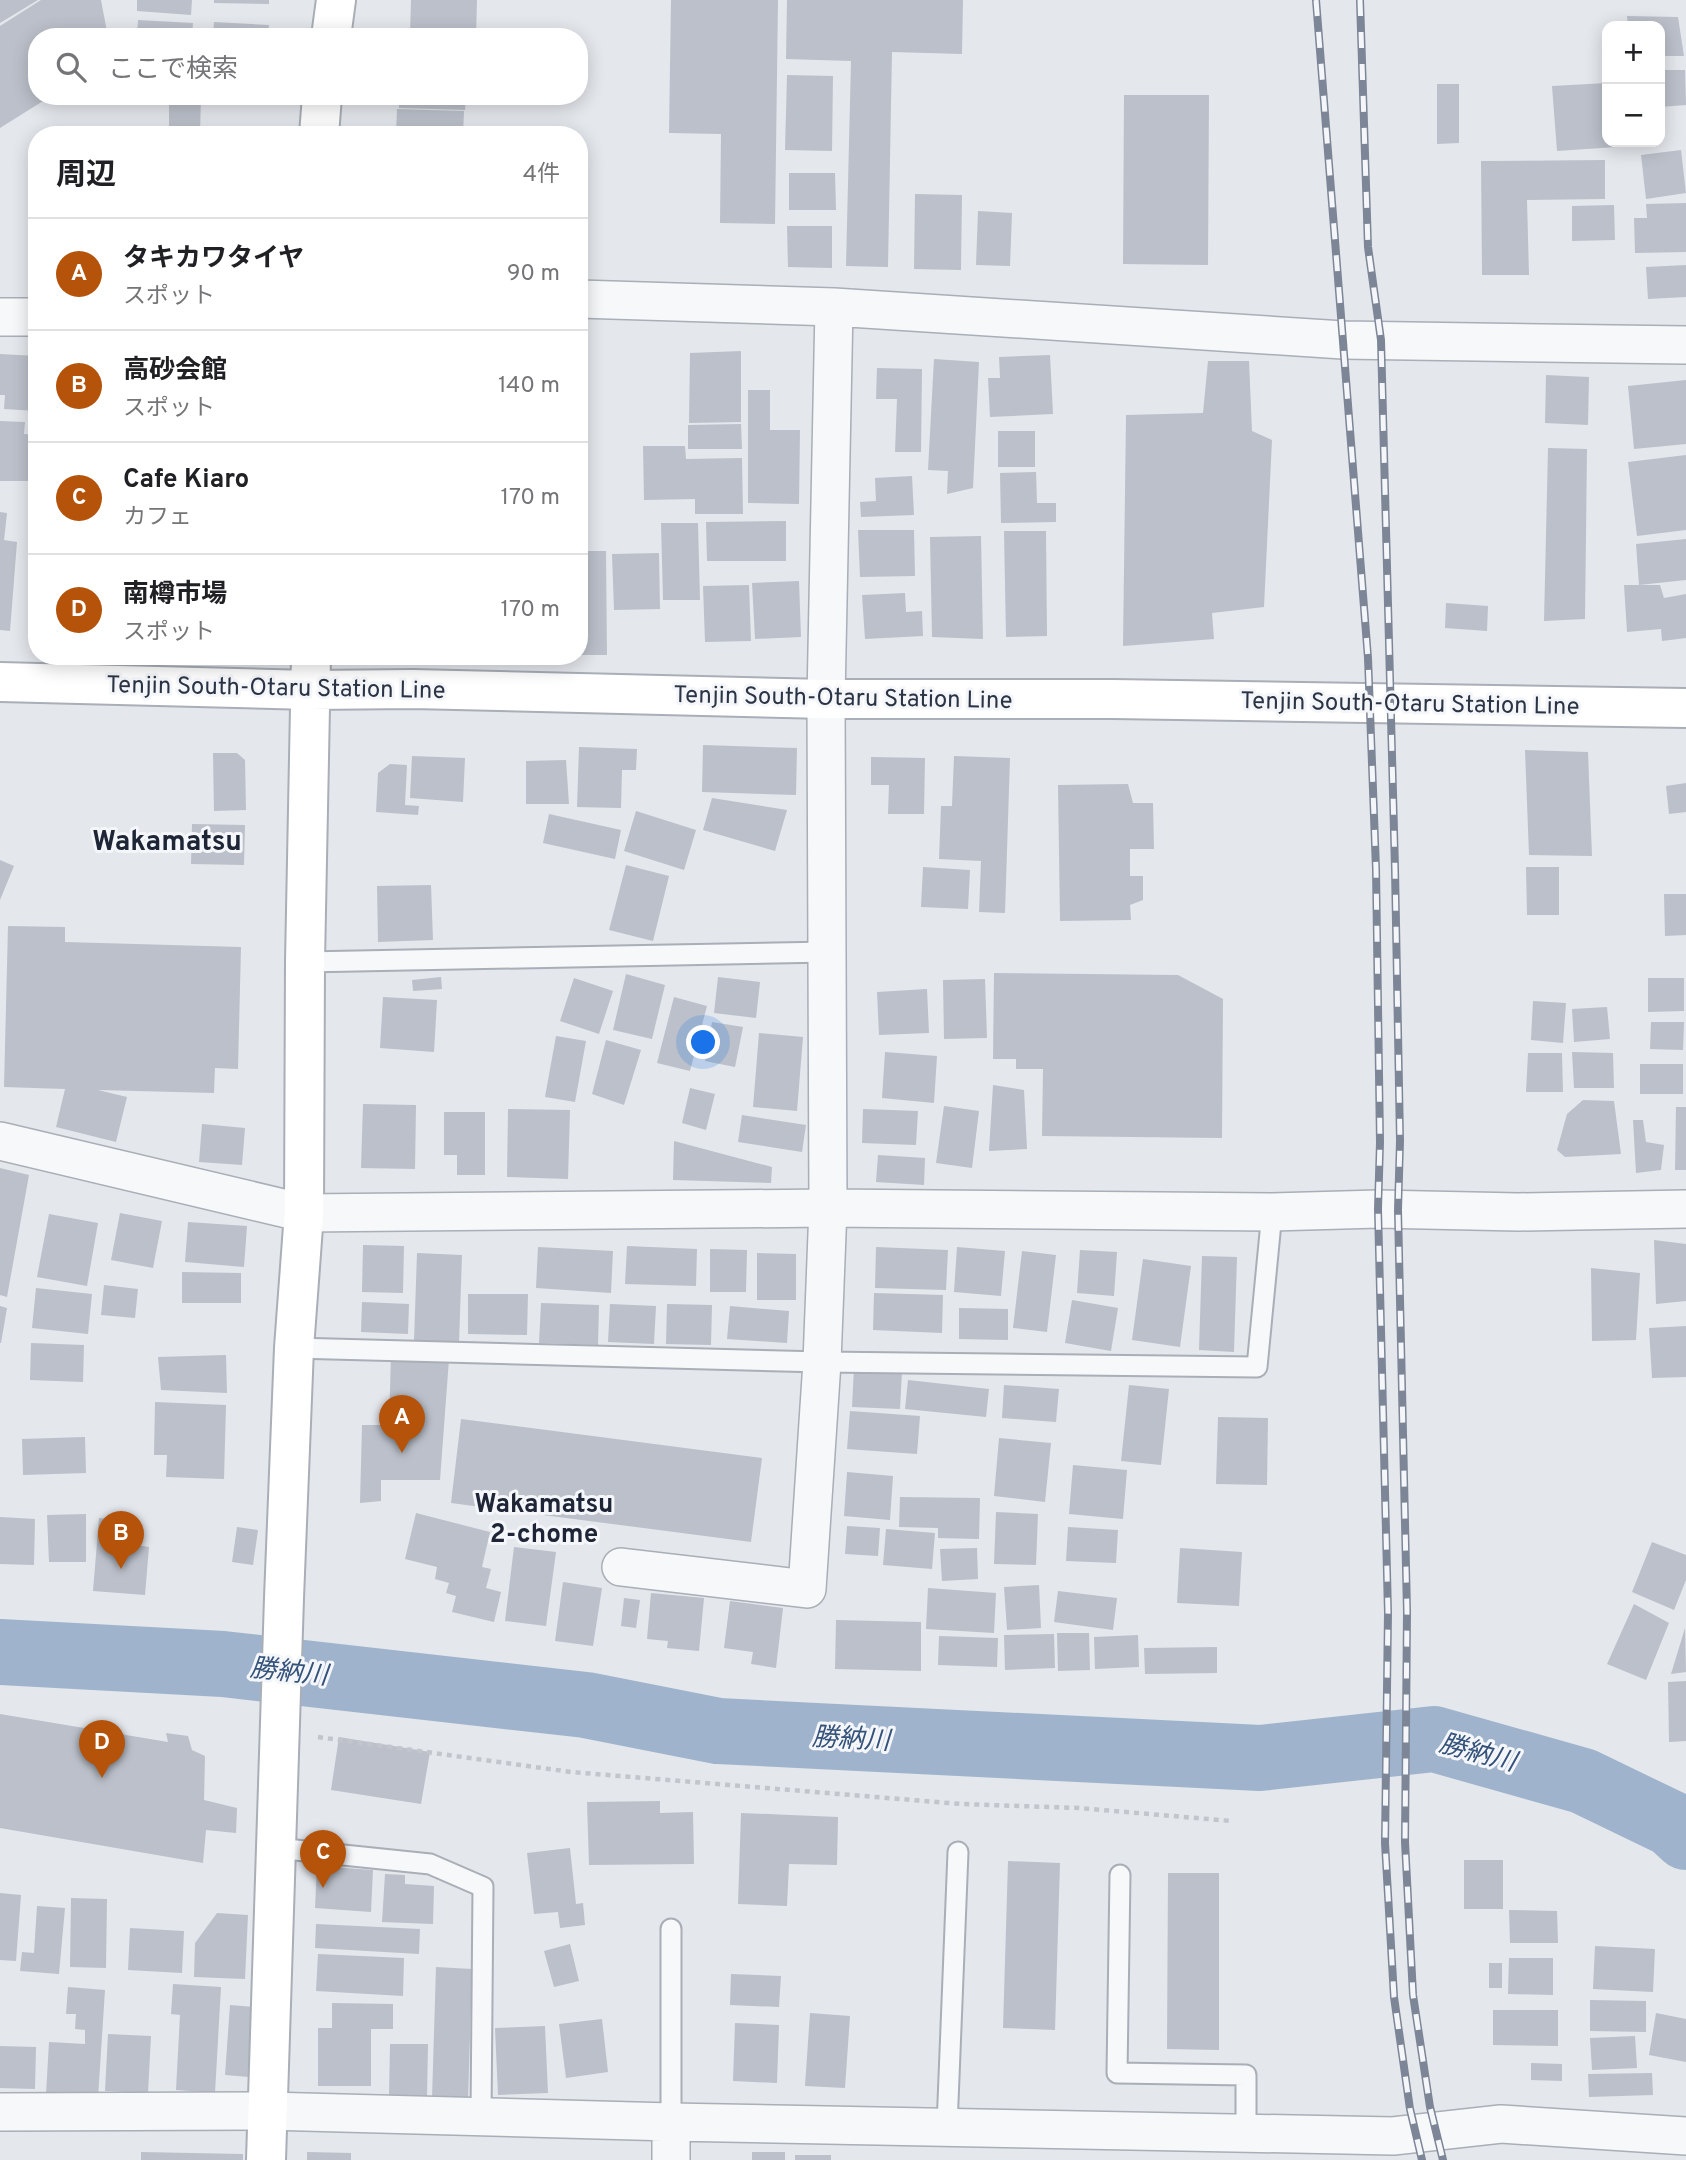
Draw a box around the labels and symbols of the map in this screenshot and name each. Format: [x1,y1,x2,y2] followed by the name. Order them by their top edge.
[106,671,446,707] street label: Tenjin South-Otaru Station Line
[673,681,1013,717] street label: Tenjin South-Otaru Station Line
[1240,687,1580,723] street label: Tenjin South-Otaru Station Line
[92,825,242,861] district label: Wakamatsu
[686,1025,720,1059] your location
[379,1395,425,1453] pin: A
[474,1489,614,1552] district label: Wakamatsu 2-chome
[98,1511,144,1569] pin: B
[248,1653,332,1694] water label: 勝納川
[79,1720,125,1778] pin: D
[811,1722,894,1759] water label: 勝納川
[1435,1728,1522,1781] water label: 勝納川
[300,1830,346,1888] pin: C

